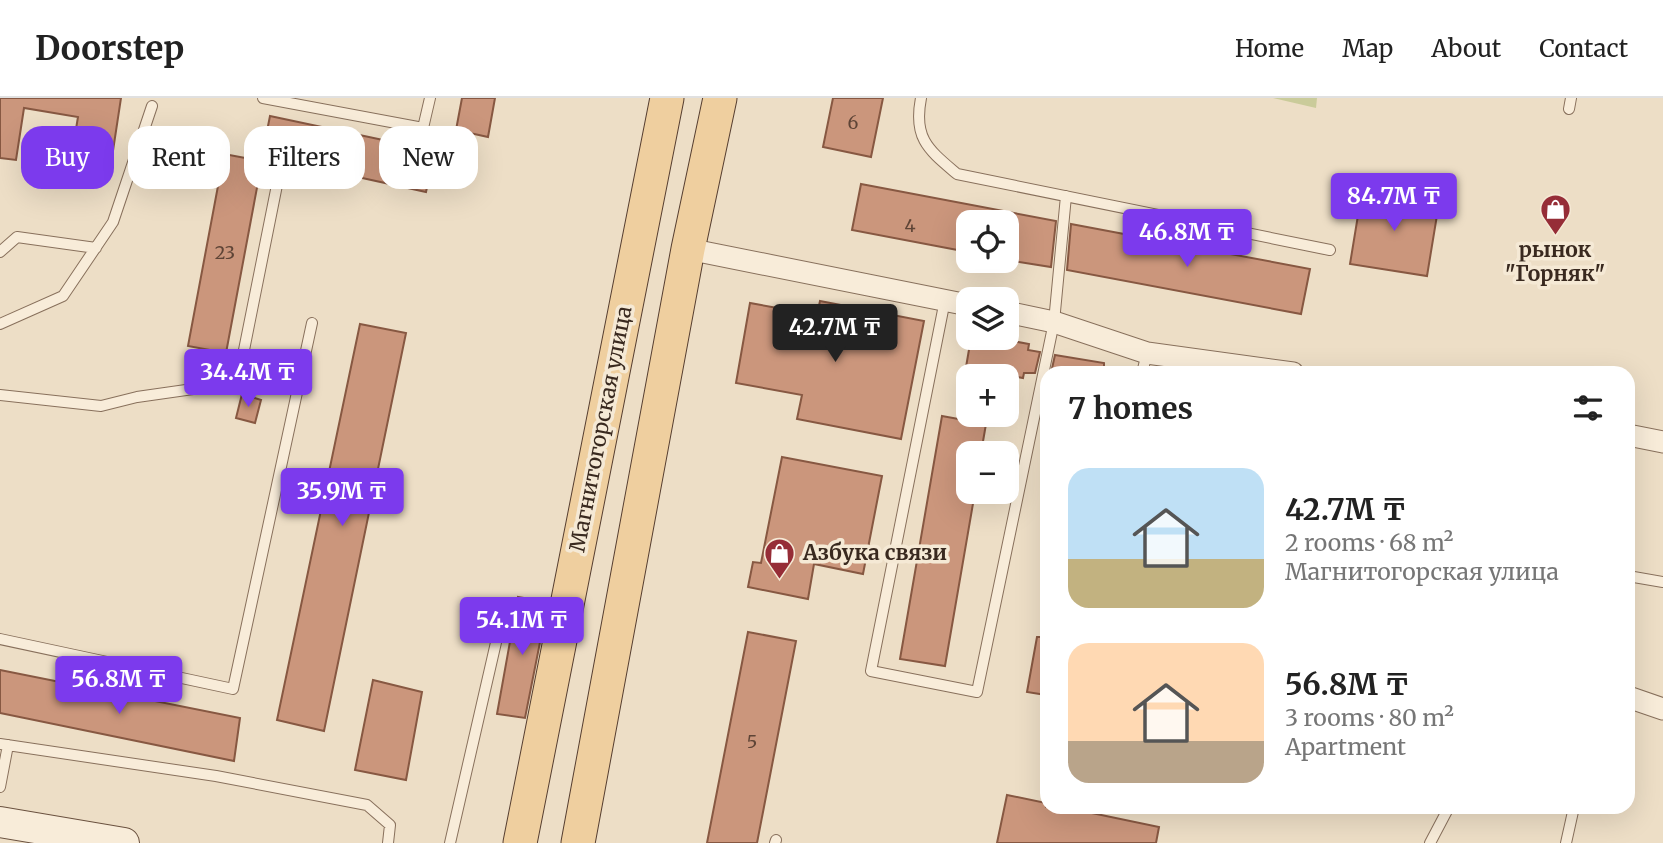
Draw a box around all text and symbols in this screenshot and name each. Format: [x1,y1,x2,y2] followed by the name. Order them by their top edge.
[35,28,184,69] text: Doorstep
[1235,33,1304,64] text: Home
[1342,33,1393,64] text: Map
[1431,33,1501,64] text: About
[1539,33,1628,64] text: Contact
[848,111,859,134] house number: 6
[21,126,114,189] chip: Buy
[128,126,230,189] chip: Rent
[244,126,365,189] chip: Filters
[379,126,478,189] chip: New
[1329,174,1459,233] pin: 84.7M ₸
[1347,181,1441,210] text: 84.7M ₸
[1538,193,1572,237] shop icon: рынок "Горняк"
[1122,209,1252,269] pin: 46.8M ₸
[956,210,1019,504] map controls
[956,210,1019,273] button: locate
[904,214,916,237] house number: 4
[1139,217,1235,246] text: 46.8M ₸
[1505,236,1605,287] place label: рынок "Горняк"
[215,241,235,264] house number: 23
[956,287,1019,350] button: layers
[563,304,638,554] street label: Магнитогорская улица
[770,304,900,364] pin: 42.7M ₸
[789,312,882,341] text: 42.7M ₸
[183,350,313,409] pin: 34.4M ₸
[200,357,296,386] text: 34.4M ₸
[956,364,1019,427] button: +
[1068,389,1193,427] text: 7 homes
[1569,389,1607,427] icon: filters
[956,441,1019,504] button: −
[277,468,407,528] pin: 35.9M ₸
[297,476,387,505] text: 35.9M ₸
[1285,490,1406,528] text: 42.7M ₸
[1124,496,1208,580] icon: home
[1285,528,1453,557] text: 2 rooms · 68 m²
[763,536,797,580] shop icon: Азбука связи
[802,539,947,566] place label: Азбука связи
[1285,557,1559,586] text: Магнитогорская улица
[457,598,587,657] pin: 54.1M ₸
[476,605,568,634] text: 54.1M ₸
[54,656,184,716] pin: 56.8M ₸
[71,664,167,693] text: 56.8M ₸
[1285,665,1409,703] text: 56.8M ₸
[1124,671,1208,755] icon: home
[1285,703,1454,732] text: 3 rooms · 80 m²
[747,730,757,753] house number: 5
[1285,732,1406,761] text: Apartment

